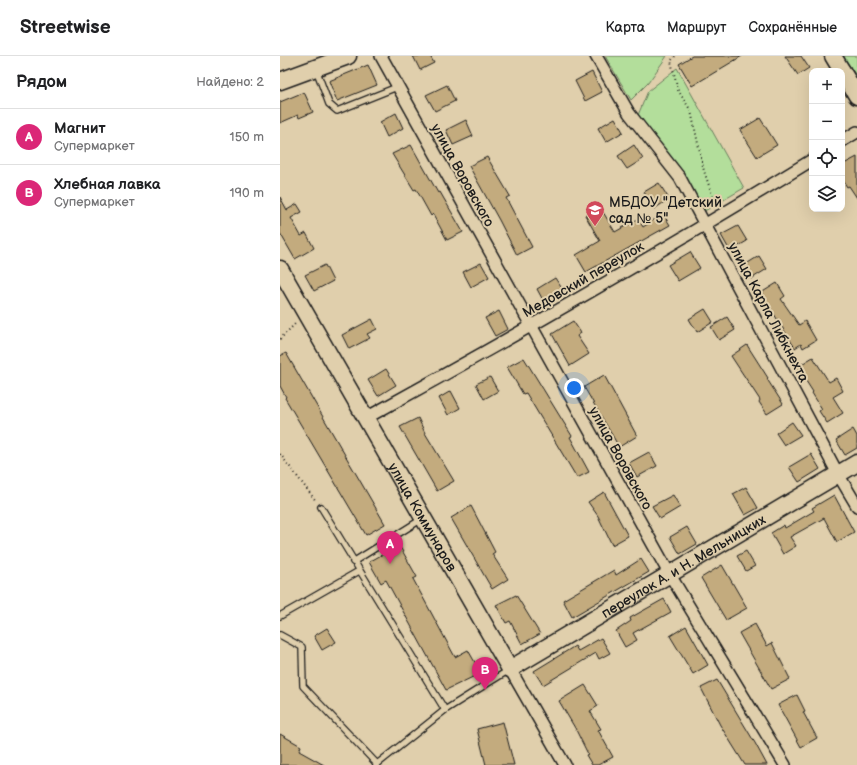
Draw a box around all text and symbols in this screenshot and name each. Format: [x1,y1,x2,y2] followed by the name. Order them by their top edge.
[20,16,111,39] text: Streetwise
[606,19,645,36] text: Карта
[667,19,727,36] text: Маршрут
[749,19,837,36] text: Сохранённые
[809,68,845,212] map controls
[809,68,845,104] button: +
[16,72,67,92] text: Рядом
[196,74,264,90] text: Найдено: 2
[809,104,845,140] button: −
[54,119,106,138] text: Магнит
[427,121,498,230] street label: улица Воровского
[25,129,33,145] text: A
[230,129,264,145] text: 150 m
[54,138,135,154] text: Супермаркет
[809,140,845,176] button: locate
[54,175,161,194] text: Хлебная лавка
[809,176,845,212] button: layers
[24,185,34,201] text: B
[230,185,264,201] text: 190 m
[54,194,135,210] text: Супермаркет
[609,194,722,227] place label: МБДОУ "Детский сад № 5"
[584,199,606,227] school or university icon: МБДОУ "Детский сад № 5"
[520,237,647,321] street label: Медовский переулок
[724,239,813,386] street label: улица Карла Либкнехта
[564,378,584,398] your location
[585,404,656,513] street label: улица Воровского
[384,460,460,575] street label: улица Коммунаров
[598,511,769,622] street label: переулок А. и Н. Мельницких
[377,531,403,564] pin: A
[472,657,498,690] pin: B

